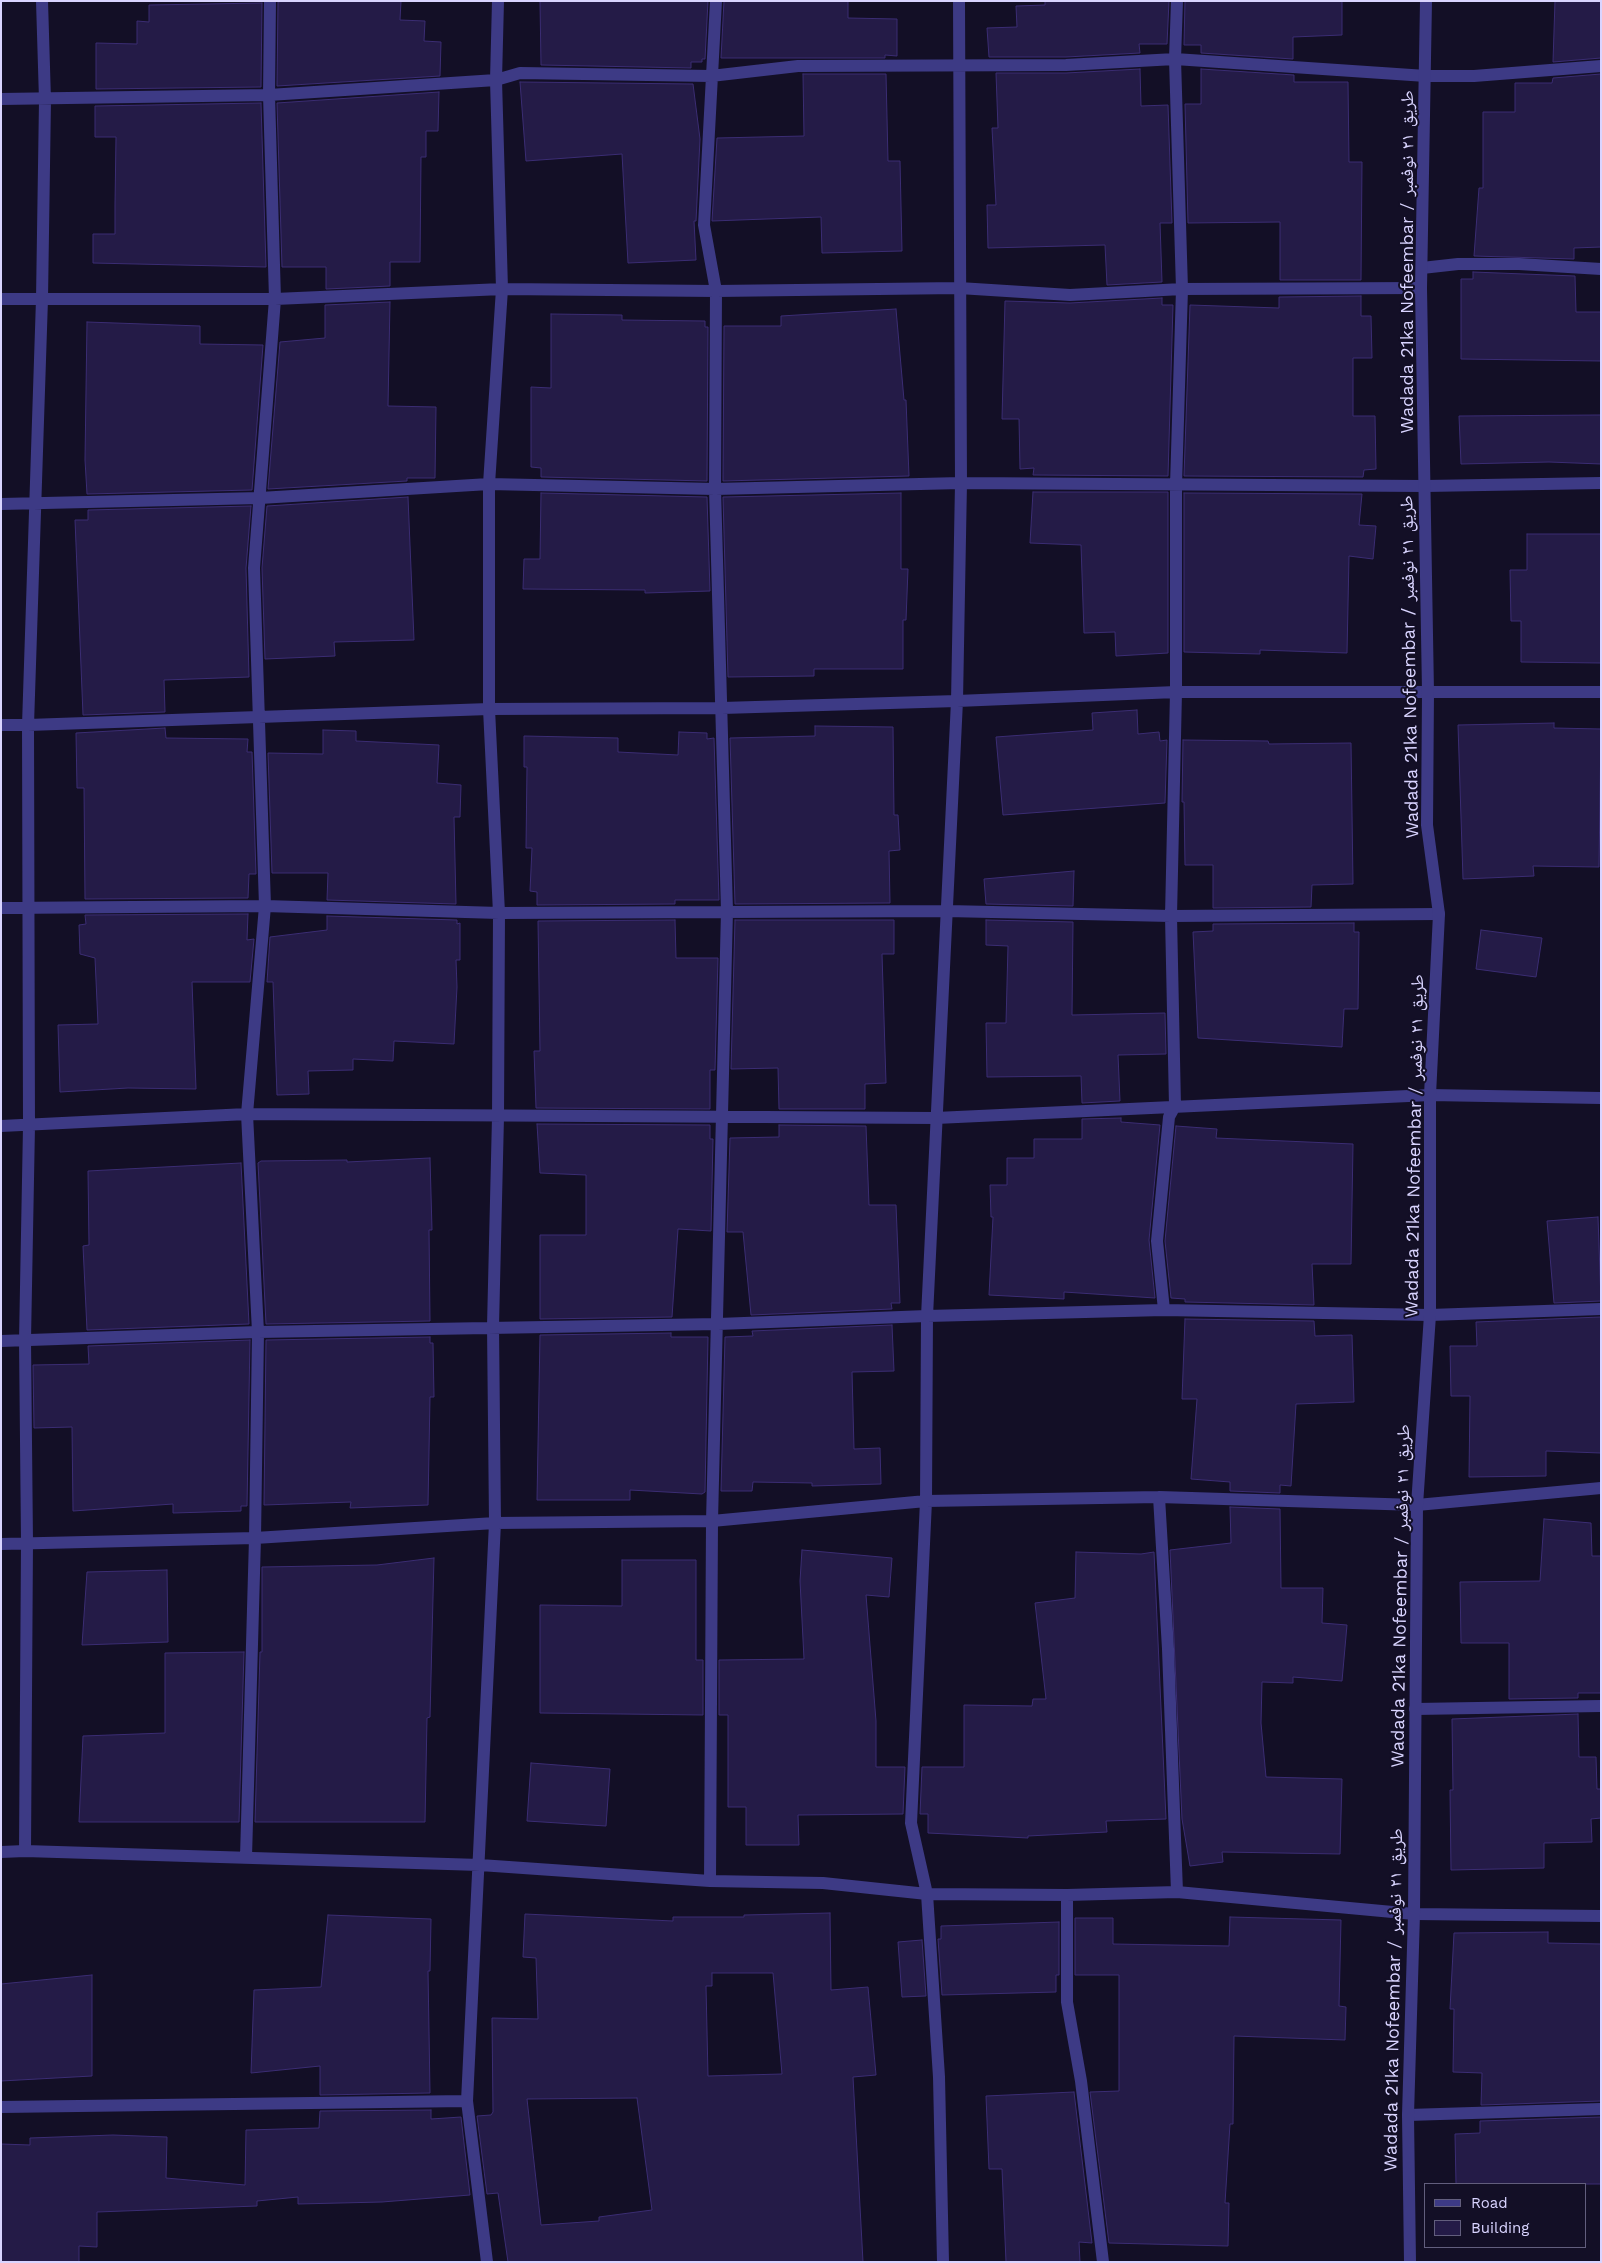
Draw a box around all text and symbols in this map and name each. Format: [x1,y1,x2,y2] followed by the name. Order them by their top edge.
[1397,90,1419,434] street label: Wadada 21ka Nofeembar / طريق ٢١ نوفمبر
[1396,495,1424,839] street label: Wadada 21ka Nofeembar / طريق ٢١ نوفمبر
[1401,974,1429,1318] street label: Wadada 21ka Nofeembar / طريق ٢١ نوفمبر
[1387,1424,1415,1768] street label: Wadada 21ka Nofeembar / طريق ٢١ نوفمبر
[1380,1828,1408,2172] street label: Wadada 21ka Nofeembar / طريق ٢١ نوفمبر
[1424,2183,1587,2248] legend
[1471,2194,1508,2212] text: Road
[1471,2219,1529,2237] text: Building

